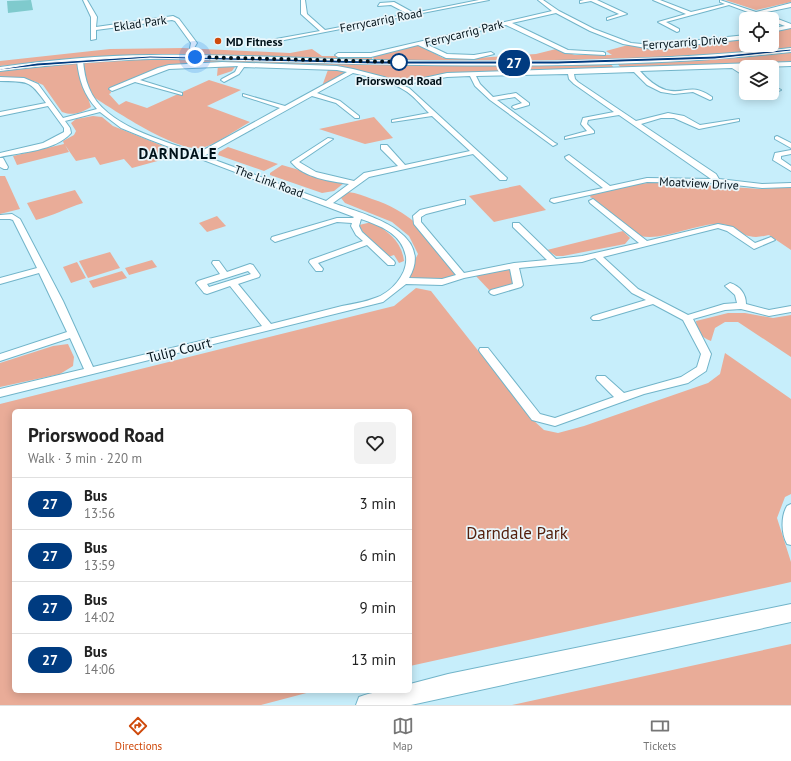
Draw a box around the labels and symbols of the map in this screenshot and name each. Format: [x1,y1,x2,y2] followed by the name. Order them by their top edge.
[338,5,424,35] street label: Ferrycarrig Road
[113,12,168,34] street label: Eklad Park
[423,16,505,50] street label: Ferrycarrig Park
[642,32,728,52] street label: Ferrycarrig Drive
[226,34,283,49] place label: MD Fitness
[213,36,223,46] marker: MD Fitness
[185,47,205,67] your location
[496,50,532,76] line badge: 27
[390,53,408,71] marker: Priorswood Road
[356,73,442,88] place label: Priorswood Road
[138,144,218,163] district label: DARNDALE
[232,162,306,200] street label: The Link Road
[659,173,739,193] street label: Moatview Drive
[145,333,213,367] street label: Tulip Court
[466,522,568,544] park label: Darndale Park

